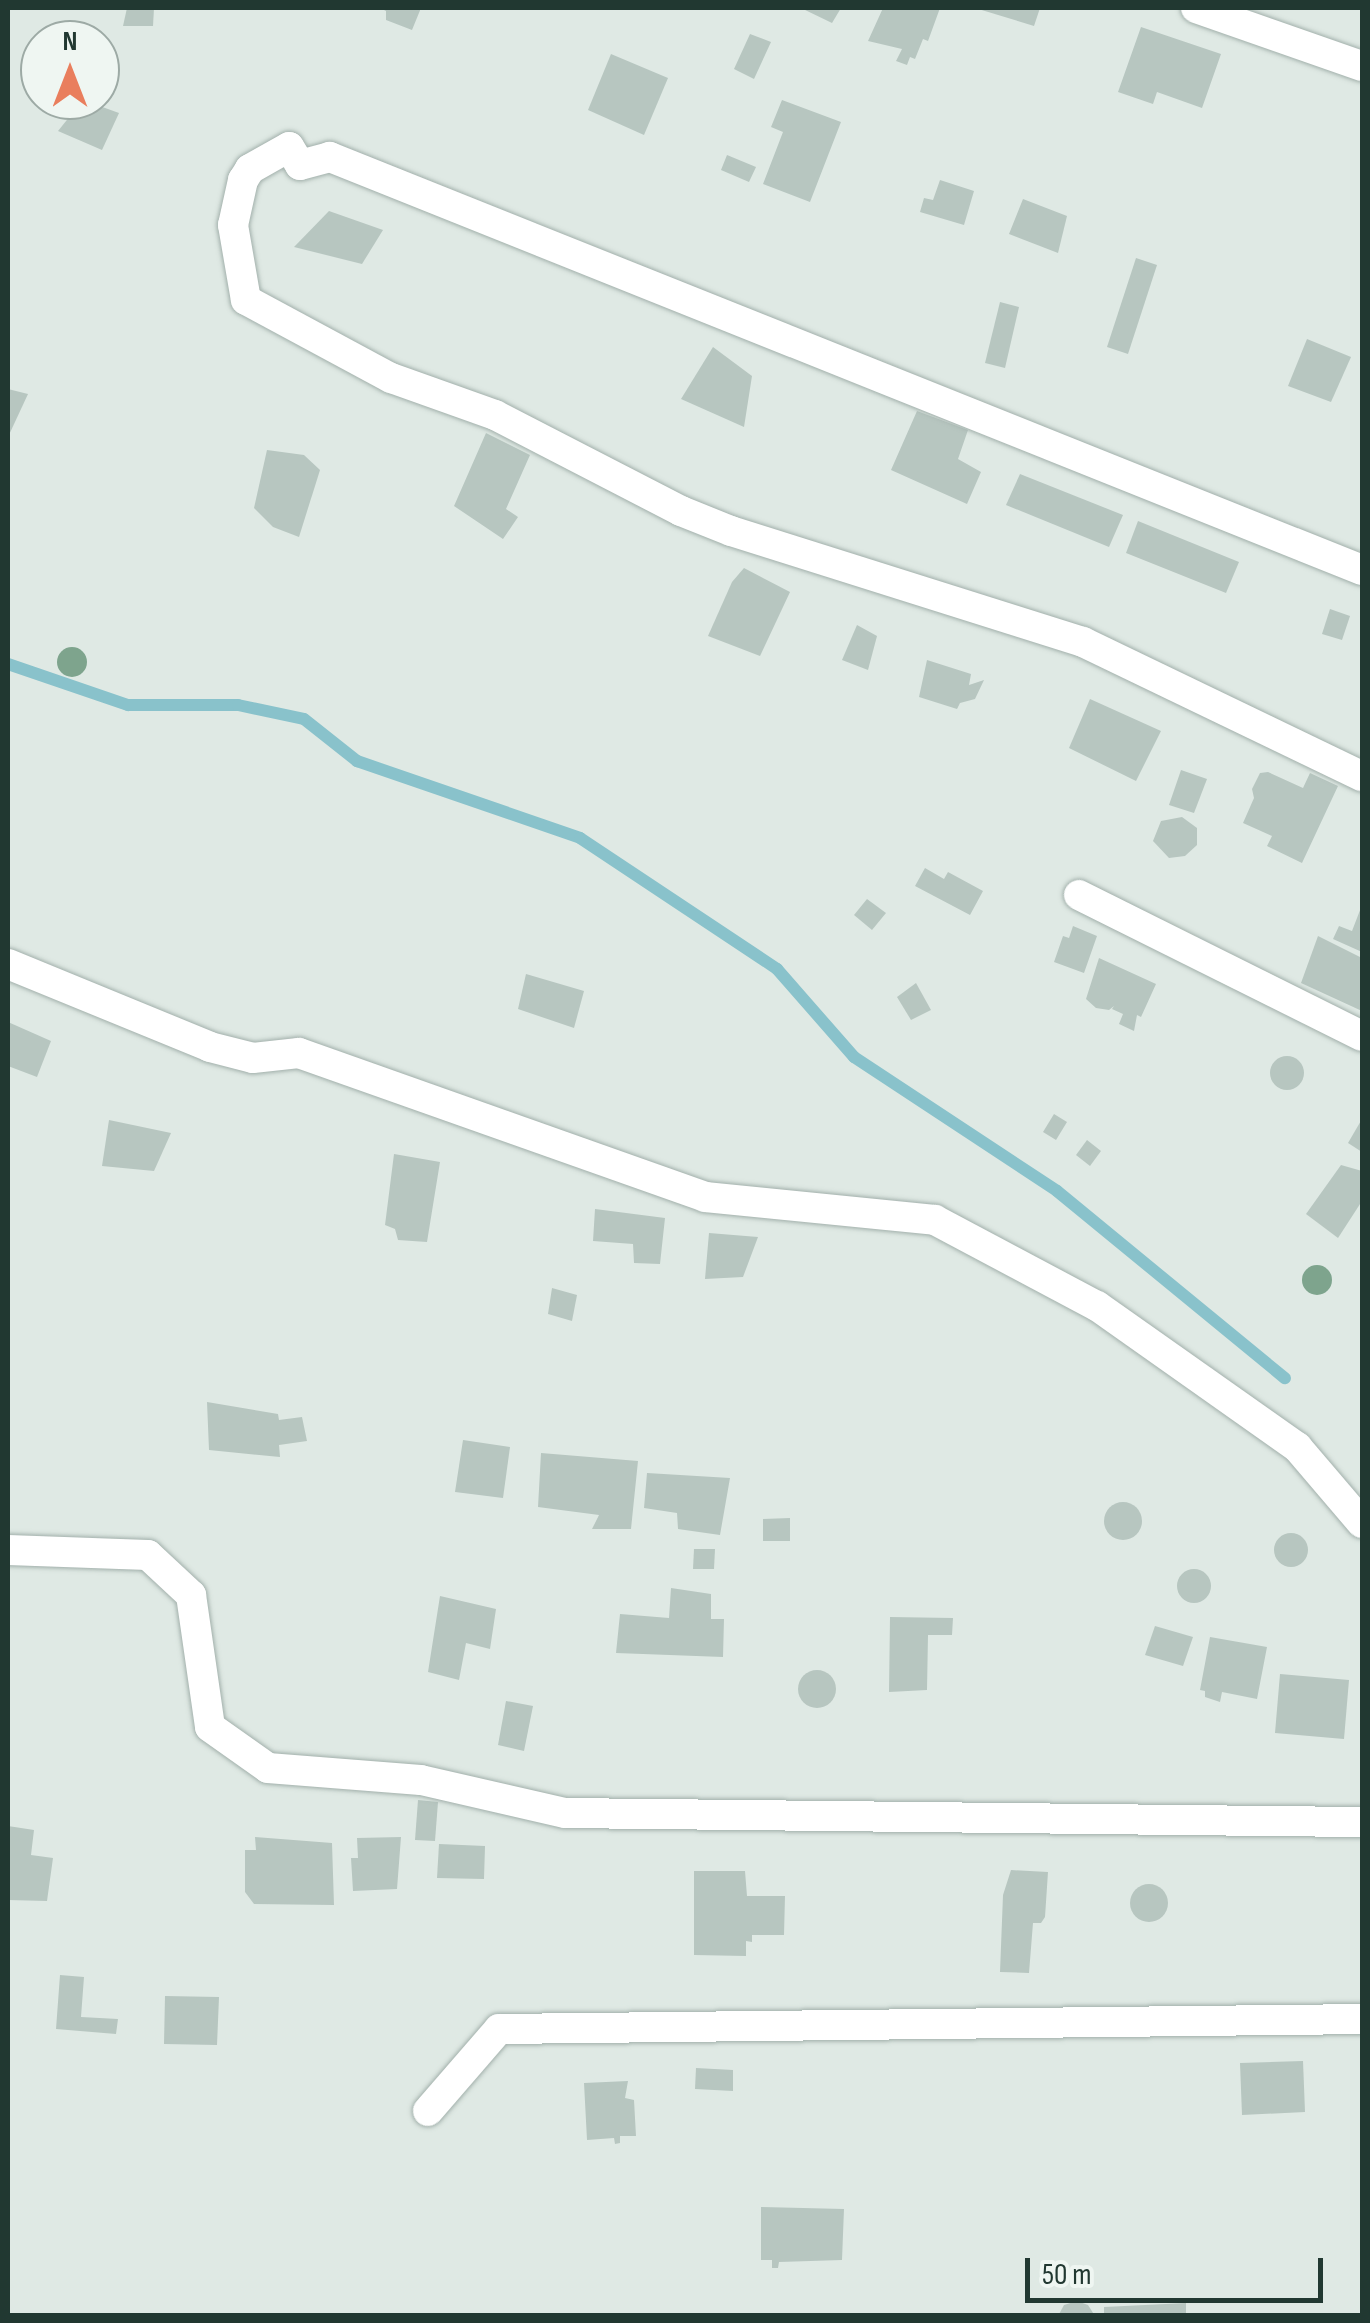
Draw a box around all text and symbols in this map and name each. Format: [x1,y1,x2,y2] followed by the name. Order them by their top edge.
[20,20,120,120] north arrow
[63,25,77,58] text: N
[1030,2238,1328,2300] scale bar
[1042,2257,1091,2293] text: 50 m

